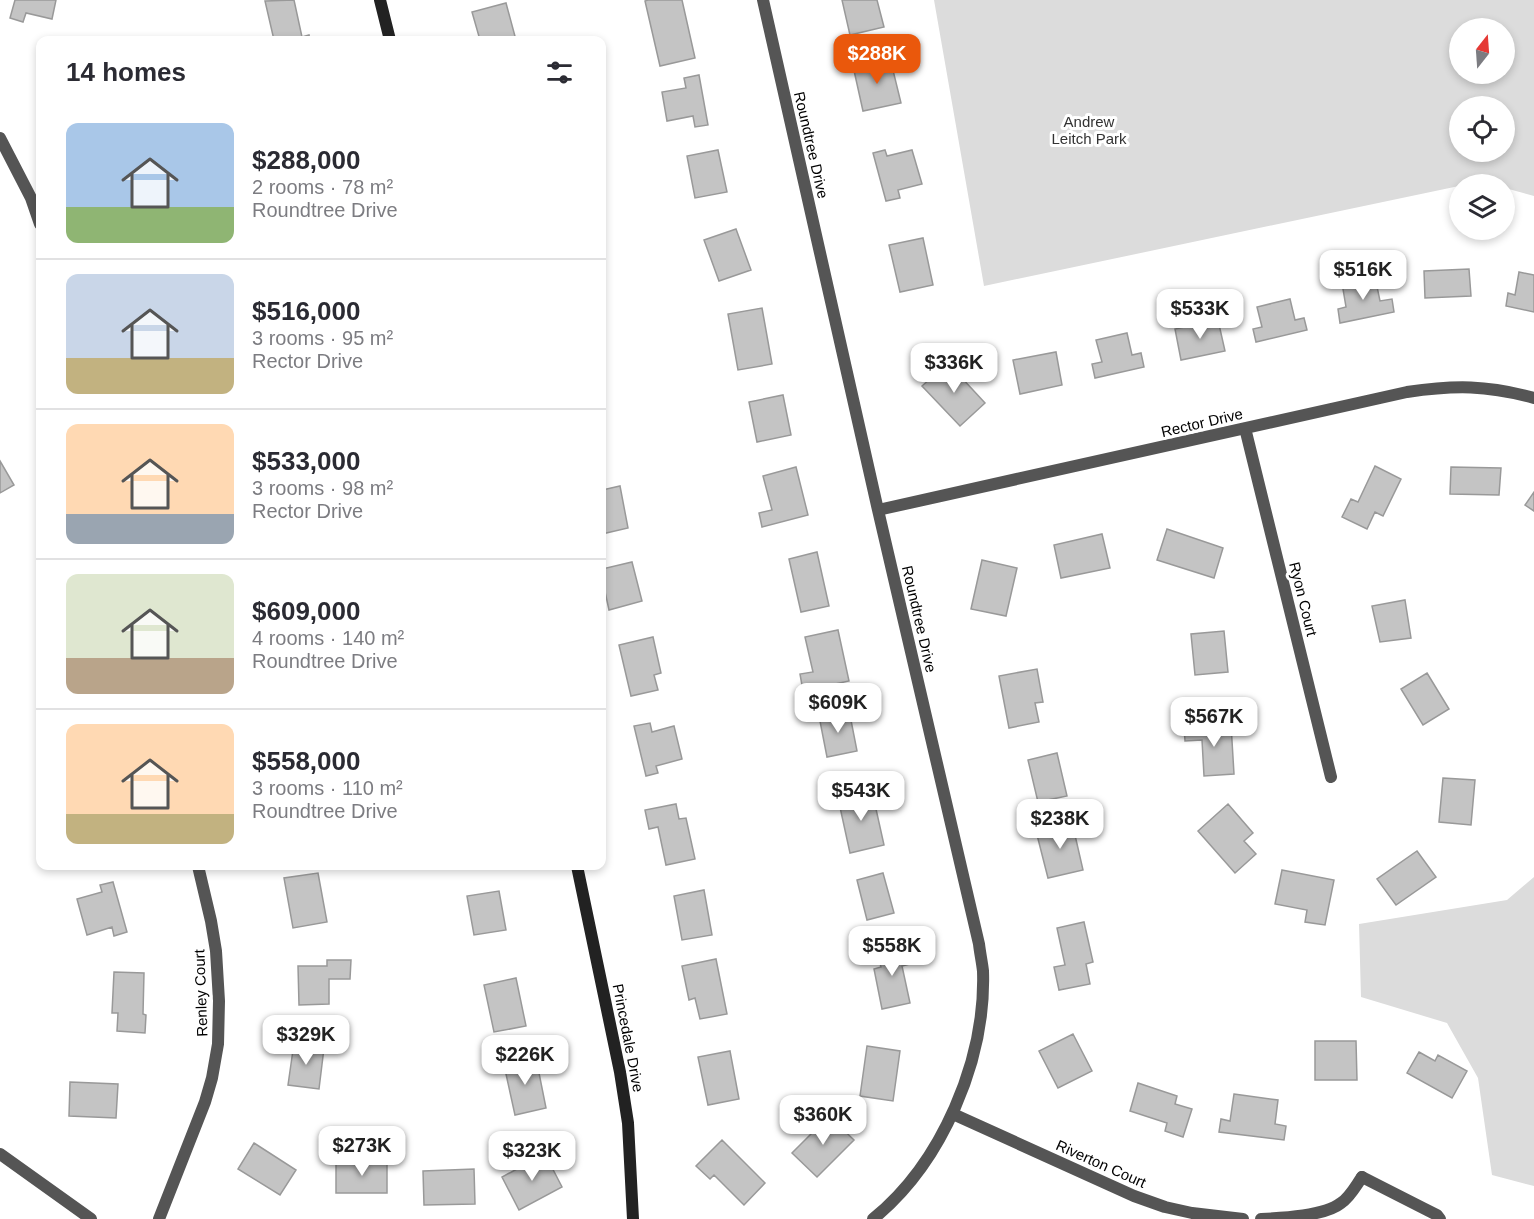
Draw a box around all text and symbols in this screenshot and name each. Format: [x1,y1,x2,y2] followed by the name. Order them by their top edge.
[1449,18,1515,84] north arrow
[1449,18,1515,240] map controls
[835,34,919,85] pin: $288K
[848,42,906,64] text: $288K
[543,56,576,89] icon: filters
[66,57,186,87] text: 14 homes
[791,90,832,200] street label: Roundtree Drive
[1449,96,1515,162] button: locate
[1051,113,1127,147] park label: Andrew Leitch Park
[252,145,360,175] text: $288,000
[114,147,186,219] icon: home
[1449,174,1515,240] button: layers
[252,176,393,198] text: 2 rooms · 78 m²
[252,199,398,221] text: Roundtree Drive
[1321,250,1405,301] pin: $516K
[1334,258,1392,280] text: $516K
[1158,289,1242,340] pin: $533K
[252,296,360,326] text: $516,000
[1171,297,1229,319] text: $533K
[114,298,186,370] icon: home
[252,327,393,349] text: 3 rooms · 95 m²
[912,343,996,394] pin: $336K
[252,350,363,372] text: Rector Drive
[925,351,983,373] text: $336K
[1159,405,1244,440] street label: Rector Drive
[252,446,360,476] text: $533,000
[114,448,186,520] icon: home
[252,477,393,499] text: 3 rooms · 98 m²
[252,500,363,522] text: Rector Drive
[1286,560,1321,639] street label: Ryon Court
[899,564,940,674] street label: Roundtree Drive
[252,596,360,626] text: $609,000
[114,598,186,670] icon: home
[252,627,404,649] text: 4 rooms · 140 m²
[252,650,398,672] text: Roundtree Drive
[796,683,880,734] pin: $609K
[809,691,867,713] text: $609K
[1172,697,1256,748] pin: $567K
[1185,705,1243,727] text: $567K
[252,746,360,776] text: $558,000
[114,748,186,820] icon: home
[819,771,903,822] pin: $543K
[252,777,403,799] text: 3 rooms · 110 m²
[832,779,890,801] text: $543K
[1018,799,1102,850] pin: $238K
[252,800,398,822] text: Roundtree Drive
[1031,807,1089,829] text: $238K
[850,926,934,977] pin: $558K
[863,934,921,956] text: $558K
[190,948,211,1037] street label: Renley Court
[610,982,647,1094] street label: Princedale Drive
[264,1015,348,1066] pin: $329K
[277,1023,335,1045] text: $329K
[483,1035,567,1086] pin: $226K
[496,1043,554,1065] text: $226K
[781,1095,865,1146] pin: $360K
[794,1103,852,1125] text: $360K
[320,1126,404,1177] pin: $273K
[490,1131,574,1182] pin: $323K
[333,1134,391,1156] text: $273K
[1054,1136,1150,1191] street label: Riverton Court
[503,1139,561,1161] text: $323K

